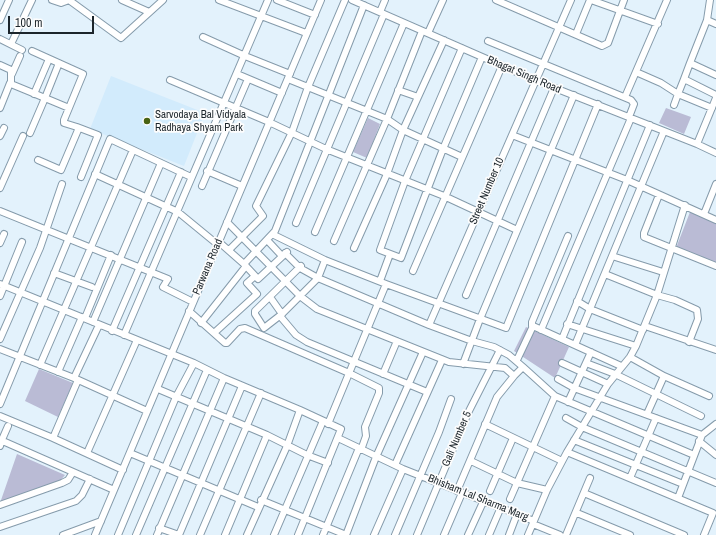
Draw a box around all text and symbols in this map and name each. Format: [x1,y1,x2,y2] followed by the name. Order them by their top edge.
[10,8,96,34] scale bar
[15,15,42,31] text: 100 m
[485,54,563,96] street label: Bhagat Singh Road
[155,108,246,134] place label: Sarvodaya Bal Vidyala Radhaya Shyam Park
[142,116,152,126] marker: Sarvodaya Bal Vidyala Radhaya Shyam Park
[467,156,507,226] street label: Street Number 10
[190,237,226,297] street label: Parwana Road
[439,409,475,469] street label: Gali Number 5
[426,472,530,524] street label: Bhisham Lal Sharma Marg

